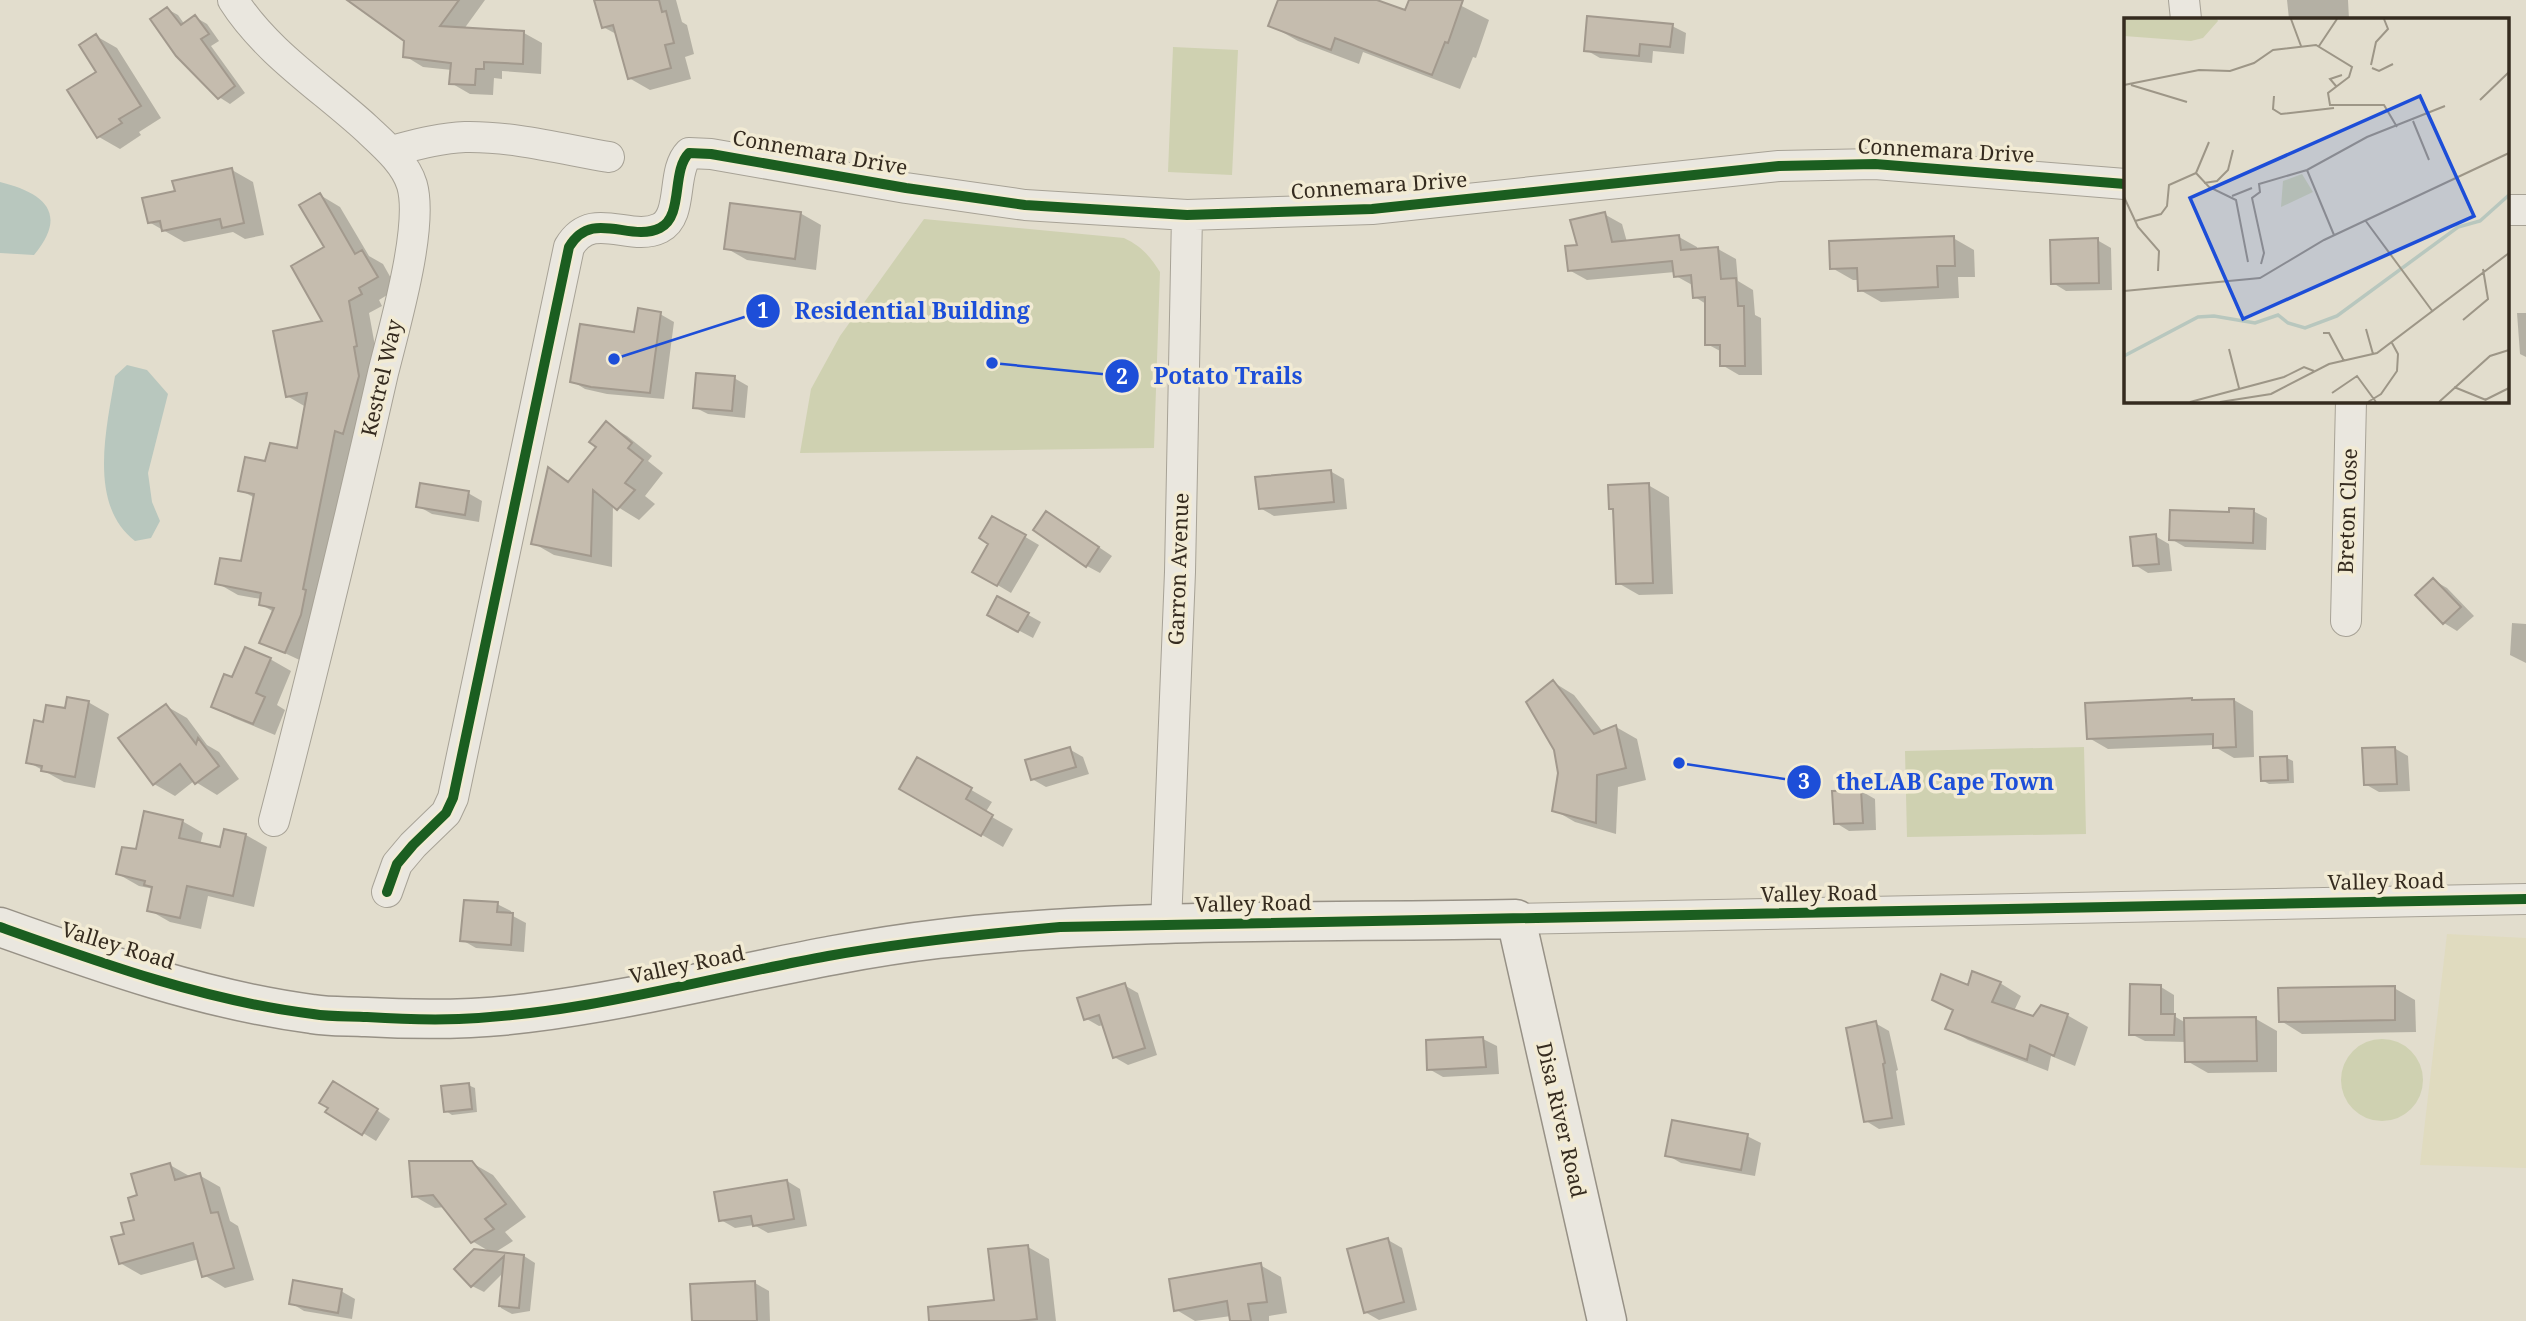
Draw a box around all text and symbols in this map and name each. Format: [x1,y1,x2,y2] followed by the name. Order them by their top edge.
[2124,18,2508,402] inset map
[731,123,910,181] street label: Connemara Drive
[1857,131,2035,169] street label: Connemara Drive
[1290,165,1468,205] street label: Connemara Drive
[745,289,1044,333] callout: Residential Building
[794,294,1030,326] text: Residential Building
[757,296,769,324] text: 1
[354,316,408,439] street label: Kestrel Way
[1104,354,1316,398] callout: Potato Trails
[1154,359,1302,391] text: Potato Trails
[1116,362,1128,390] text: 2
[2331,448,2363,574] street label: Breton Close
[1161,492,1195,646] street label: Garron Avenue
[1787,760,2068,804] callout: theLAB Cape Town
[1836,765,2054,797] text: theLAB Cape Town
[1798,767,1810,795] text: 3
[2327,866,2445,896] street label: Valley Road
[1760,878,1878,908] street label: Valley Road
[1194,888,1312,918] street label: Valley Road
[58,915,178,976] street label: Valley Road
[627,938,747,990] street label: Valley Road
[1530,1039,1593,1200] street label: Disa River Road

